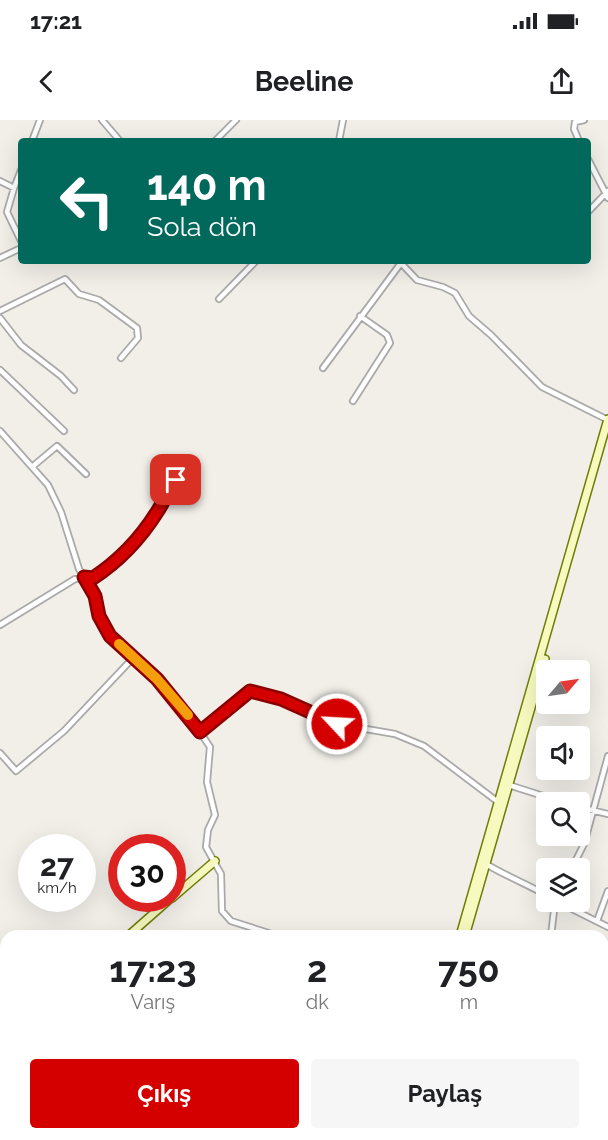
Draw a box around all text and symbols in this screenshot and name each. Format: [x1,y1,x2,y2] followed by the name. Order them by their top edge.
[30,8,82,34] text: 17:21
[30,65,63,98] icon: back
[545,65,578,98] icon: share
[255,66,353,97] text: Beeline
[147,161,267,210] text: 140 m
[48,162,126,240] icon: left
[147,211,257,242] text: Sola dön
[150,454,201,505] pin
[159,463,192,496] icon: arrive
[536,660,590,714] north arrow
[536,660,590,912] map controls
[305,692,369,756] position arrow
[536,726,590,780] button: sound
[536,792,590,846] button: search
[108,834,186,912] speed limit sign: 30
[40,848,74,883] text: 27
[536,858,590,912] button: layers
[37,879,77,897] text: km/h
[109,948,196,990] text: 17:23
[307,948,327,990] text: 2
[438,948,500,990] text: 750
[131,990,175,1014] text: Varış
[306,990,329,1014] text: dk
[460,990,478,1014] text: m
[30,1059,299,1128] button: Çıkış
[311,1059,579,1128] button: Paylaş

